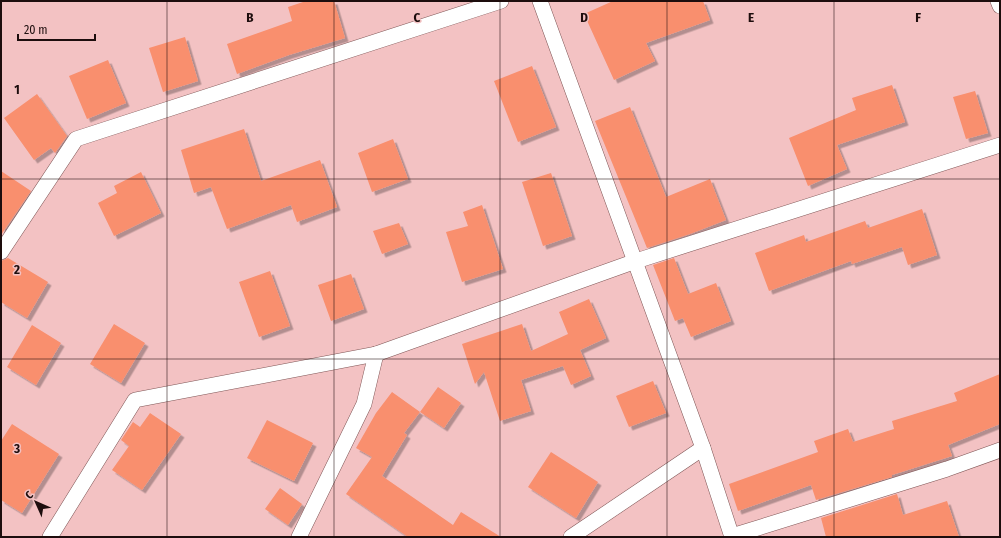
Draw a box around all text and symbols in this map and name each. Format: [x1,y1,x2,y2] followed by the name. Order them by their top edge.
[246,10,254,25] text: B
[414,10,421,25] text: C
[580,10,588,25] text: D
[748,10,754,25] text: E
[915,10,921,25] text: F
[18,16,95,42] scale bar
[24,23,48,37] text: 20 m
[14,82,20,97] text: 1
[13,262,20,277] text: 2
[13,441,20,456] text: 3
[16,482,56,522] north arrow
[23,488,36,502] text: С

